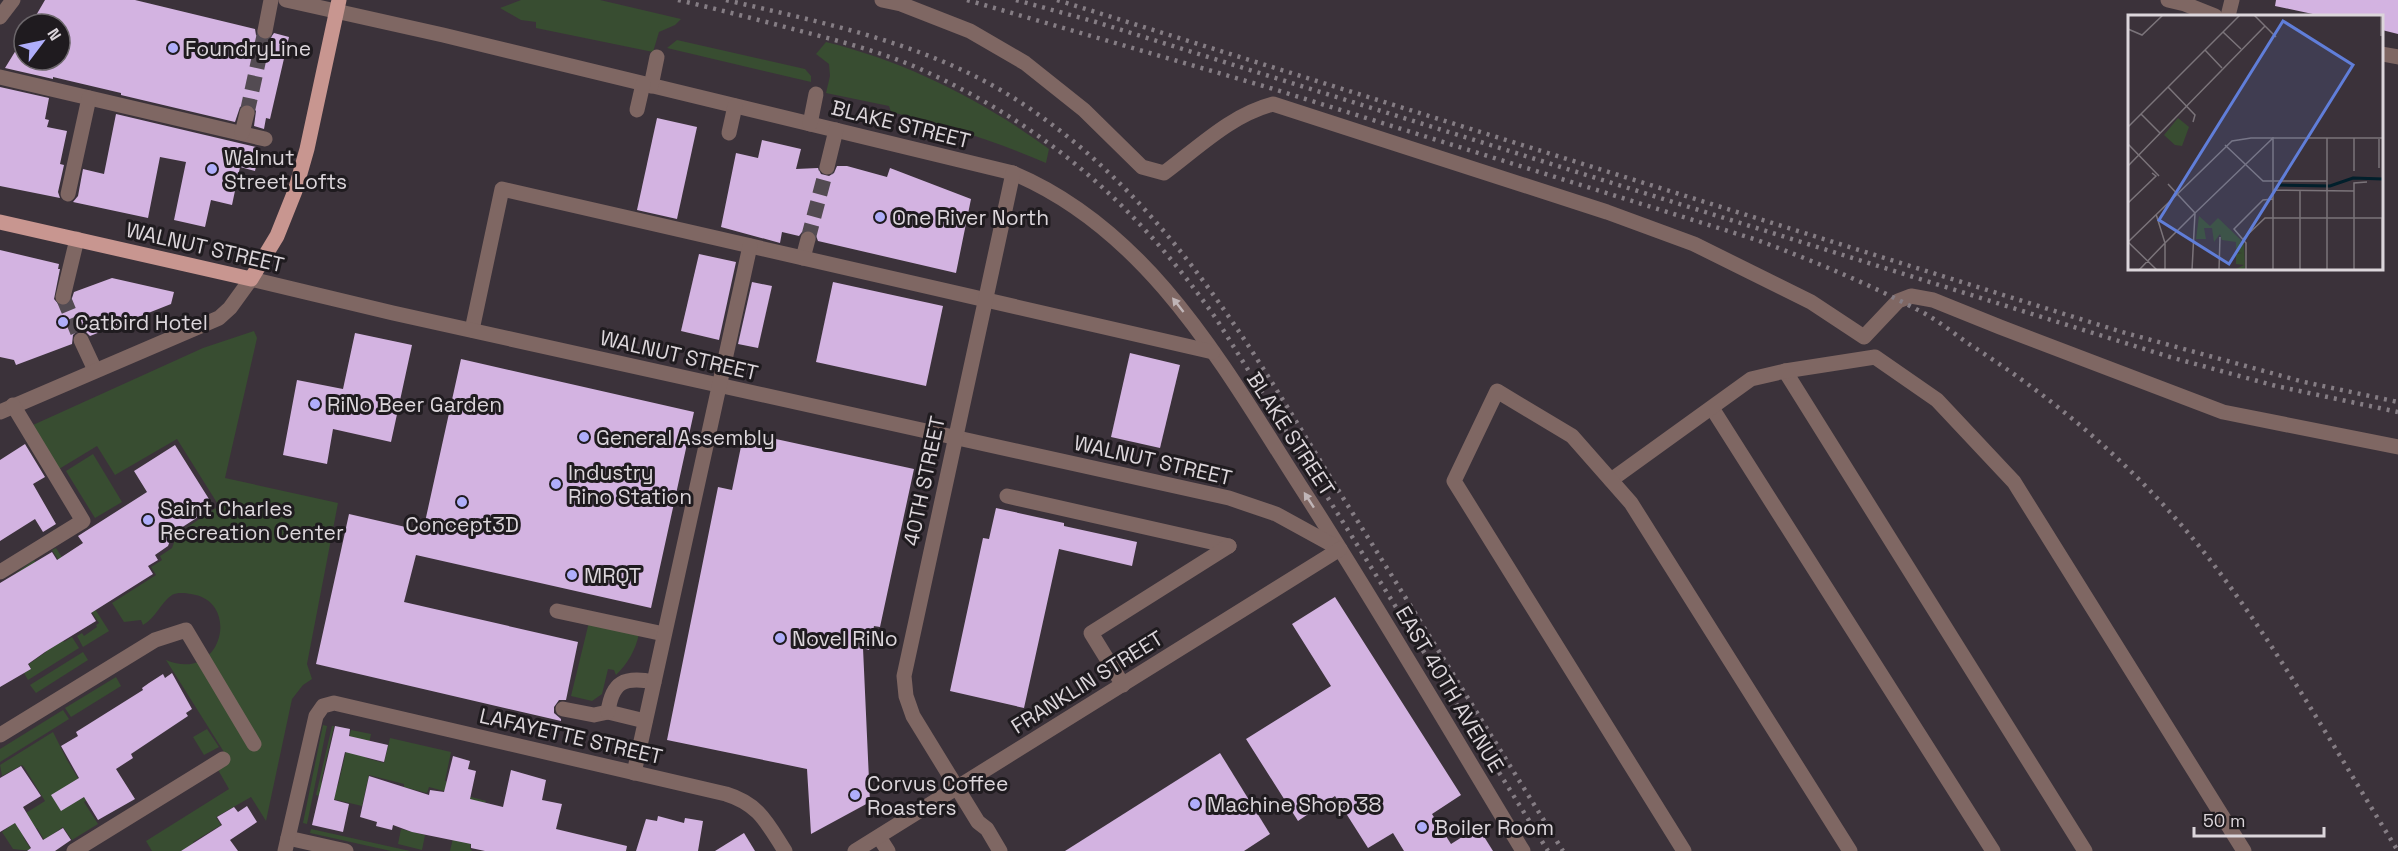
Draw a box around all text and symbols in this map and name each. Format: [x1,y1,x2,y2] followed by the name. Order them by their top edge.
[12,12,72,72] north arrow
[2128,15,2383,270] inset map
[43,24,66,44] text: N
[185,35,311,62] place label: FoundryLine
[166,41,180,55] marker: FoundryLine
[829,94,973,154] street label: BLAKE STREET
[224,144,347,195] place label: Walnut Street Lofts
[205,162,219,176] marker: Walnut Street Lofts
[892,204,1049,231] place label: One River North
[873,210,887,224] marker: One River North
[123,216,287,278] street label: WALNUT STREET
[1173,298,1185,313] one-way arrow
[75,309,208,336] place label: Catbird Hotel
[56,315,70,329] marker: Catbird Hotel
[597,324,761,386] street label: WALNUT STREET
[1241,367,1341,501] street label: BLAKE STREET
[327,391,502,418] place label: RiNo Beer Garden
[308,397,322,411] marker: RiNo Beer Garden
[897,414,951,548] street label: 40TH STREET
[596,424,775,451] place label: General Assembly
[1071,429,1235,491] street label: WALNUT STREET
[577,430,591,444] marker: General Assembly
[568,459,692,510] place label: Industry Rino Station
[549,477,563,491] marker: Industry Rino Station
[1303,492,1314,508] one-way arrow
[160,495,344,546] place label: Saint Charles Recreation Center
[455,495,469,509] marker: Concept3D
[405,511,519,538] place label: Concept3D
[141,513,155,527] marker: Saint Charles Recreation Center
[584,562,641,589] place label: MRQT
[565,568,579,582] marker: MRQT
[1390,601,1510,777] street label: EAST 40TH AVENUE
[1006,624,1168,740] street label: FRANKLIN STREET
[792,625,898,652] place label: Novel RiNo
[773,631,787,645] marker: Novel RiNo
[477,702,665,770] street label: LAFAYETTE STREET
[867,770,1008,821] place label: Corvus Coffee Roasters
[848,788,862,802] marker: Corvus Coffee Roasters
[1207,791,1382,818] place label: Machine Shop 38
[1188,797,1202,811] marker: Machine Shop 38
[2194,800,2324,838] scale bar
[2203,809,2245,832] text: 50 m
[1434,814,1554,841] place label: Boiler Room
[1415,820,1429,834] marker: Boiler Room

